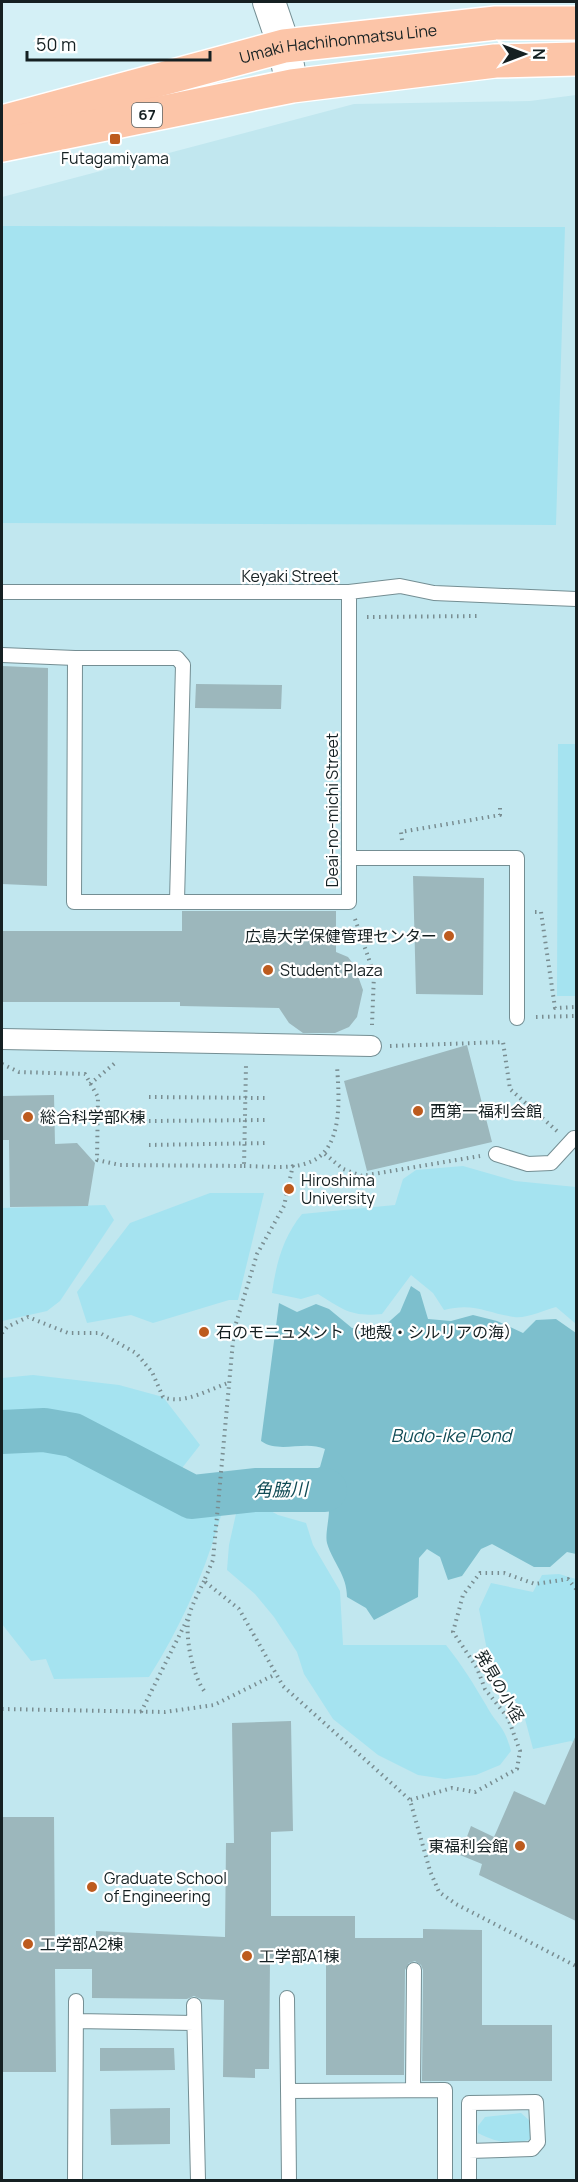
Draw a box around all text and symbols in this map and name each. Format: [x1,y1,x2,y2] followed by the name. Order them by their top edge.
[237,18,438,69] street label: Umaki Hachihonmatsu Line
[27,24,210,62] scale bar
[494,24,554,84] north arrow
[36,32,76,56] text: 50 m
[528,48,550,60] text: N
[132,103,162,127] road number: 67
[108,132,122,146] marker: Futagamiyama
[61,147,169,169] place label: Futagamiyama
[242,565,338,587] street label: Keyaki Street
[321,733,343,887] street label: Deai-no-michi Street
[245,925,437,947] place label: 広島大学保健管理センター
[442,929,456,943] marker: 広島大学保健管理センター
[280,959,383,981] place label: Student Plaza
[261,963,275,977] marker: Student Plaza
[430,1100,542,1122] place label: 西第一福利会館
[411,1104,425,1118] marker: 西第一福利会館
[40,1106,146,1128] place label: 総合科学部K棟
[21,1110,35,1124] marker: 総合科学部K棟
[301,1169,375,1209] place label: Hiroshima University
[282,1182,296,1196] marker: Hiroshima University
[216,1321,520,1343] place label: 石のモニュメント（地殻・シルリアの海）
[197,1325,211,1339] marker: 石のモニュメント（地殻・シルリアの海）
[391,1423,514,1447] water label: Budo-ike Pond
[254,1476,310,1501] water label: 角脇川
[470,1646,530,1726] street label: 発見の小径
[428,1835,508,1857] place label: 東福利会館
[513,1839,527,1853] marker: 東福利会館
[104,1867,227,1907] place label: Graduate School of Engineering
[85,1880,99,1894] marker: Graduate School of Engineering
[40,1933,123,1955] place label: 工学部A2棟
[21,1937,35,1951] marker: 工学部A2棟
[259,1945,339,1967] place label: 工学部A1棟
[240,1949,254,1963] marker: 工学部A1棟

